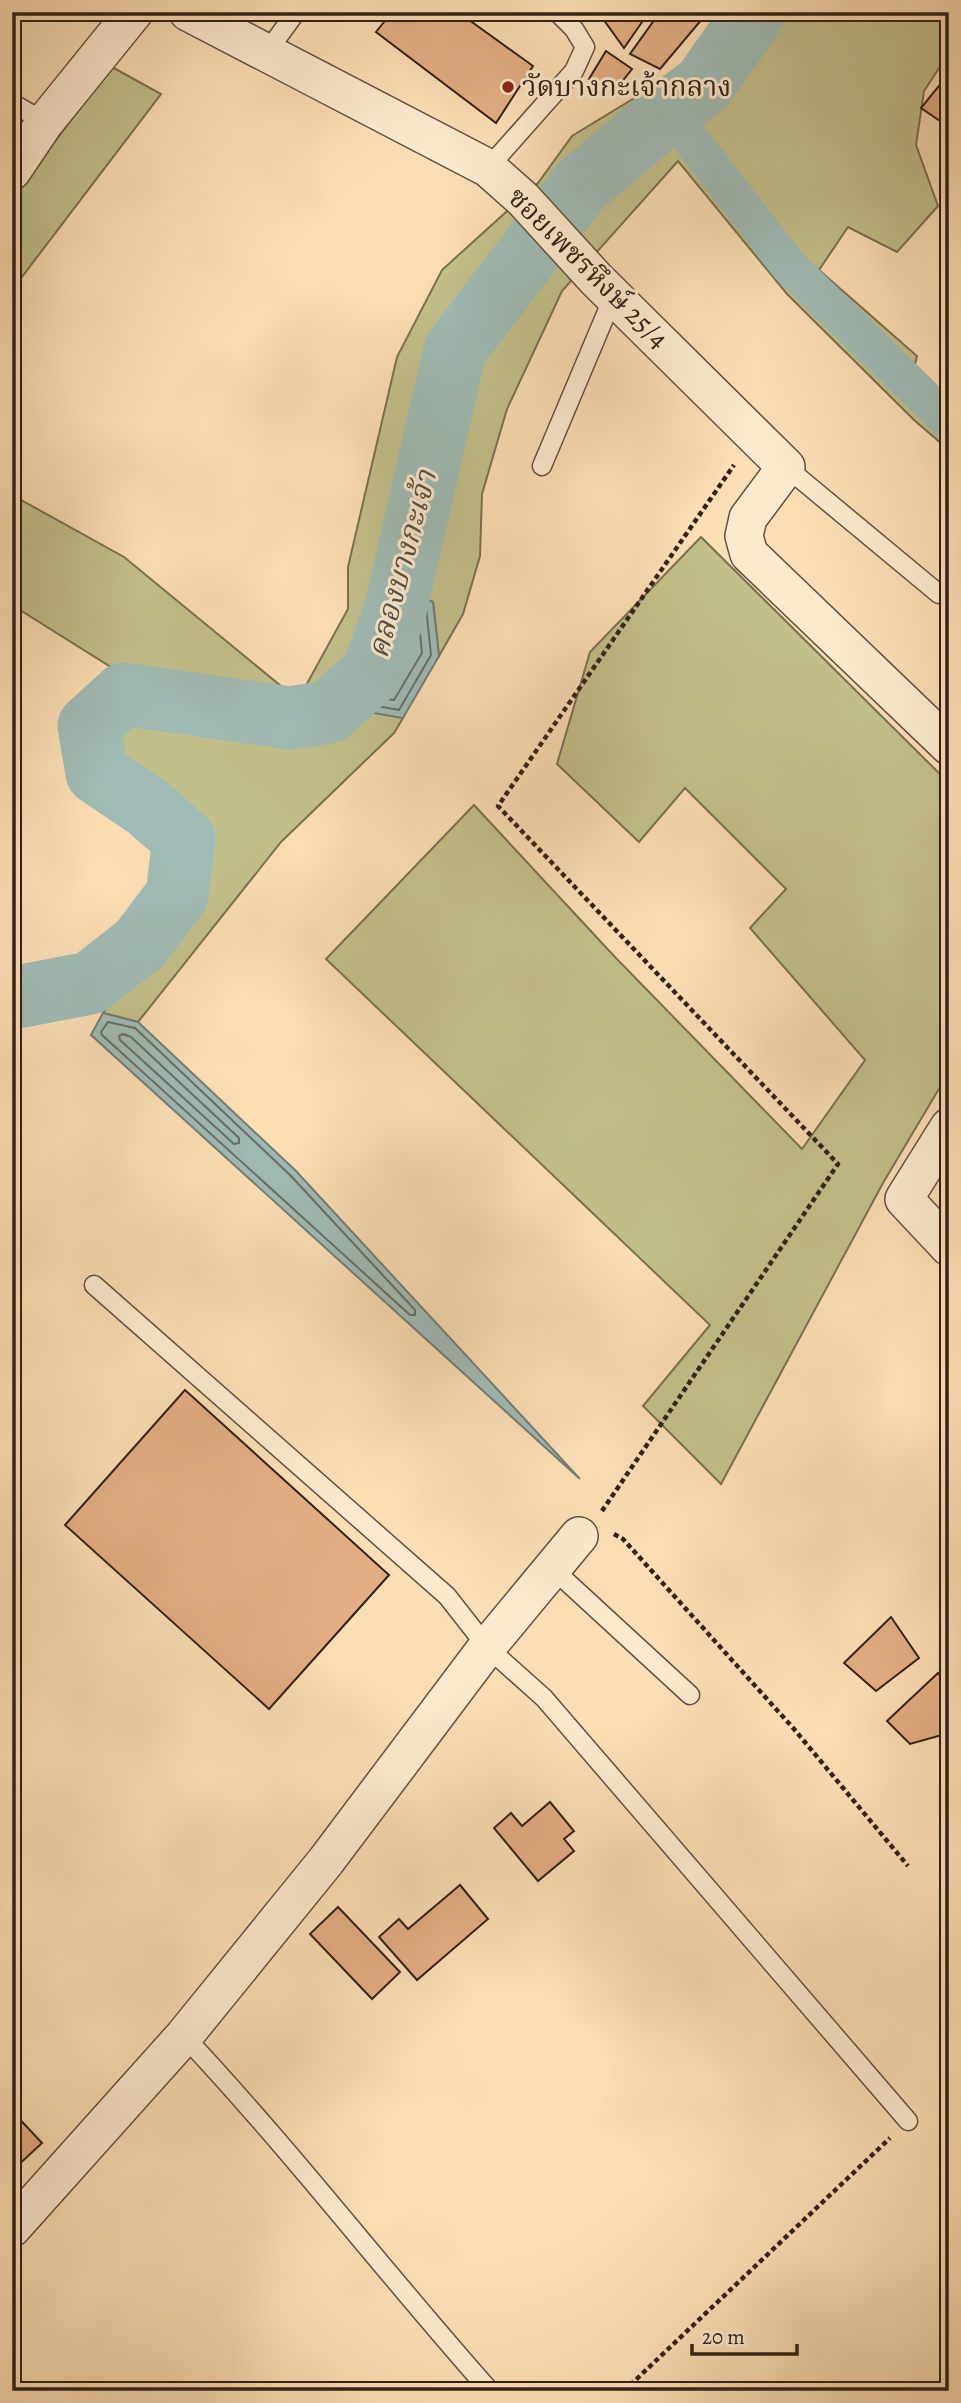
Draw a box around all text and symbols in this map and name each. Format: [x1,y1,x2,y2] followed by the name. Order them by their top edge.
[522,68,731,106] place label: วัดบางกะเจ้ากลาง
[500,79,516,95] marker: วัดบางกะเจ้ากลาง
[499,179,677,357] street label: ซอยเพชรหึงษ์ 25/4
[358,465,447,662] water label: คลองบางกะเจ้า
[692,2312,796,2356] scale bar
[702,2323,745,2351] text: 20 m

